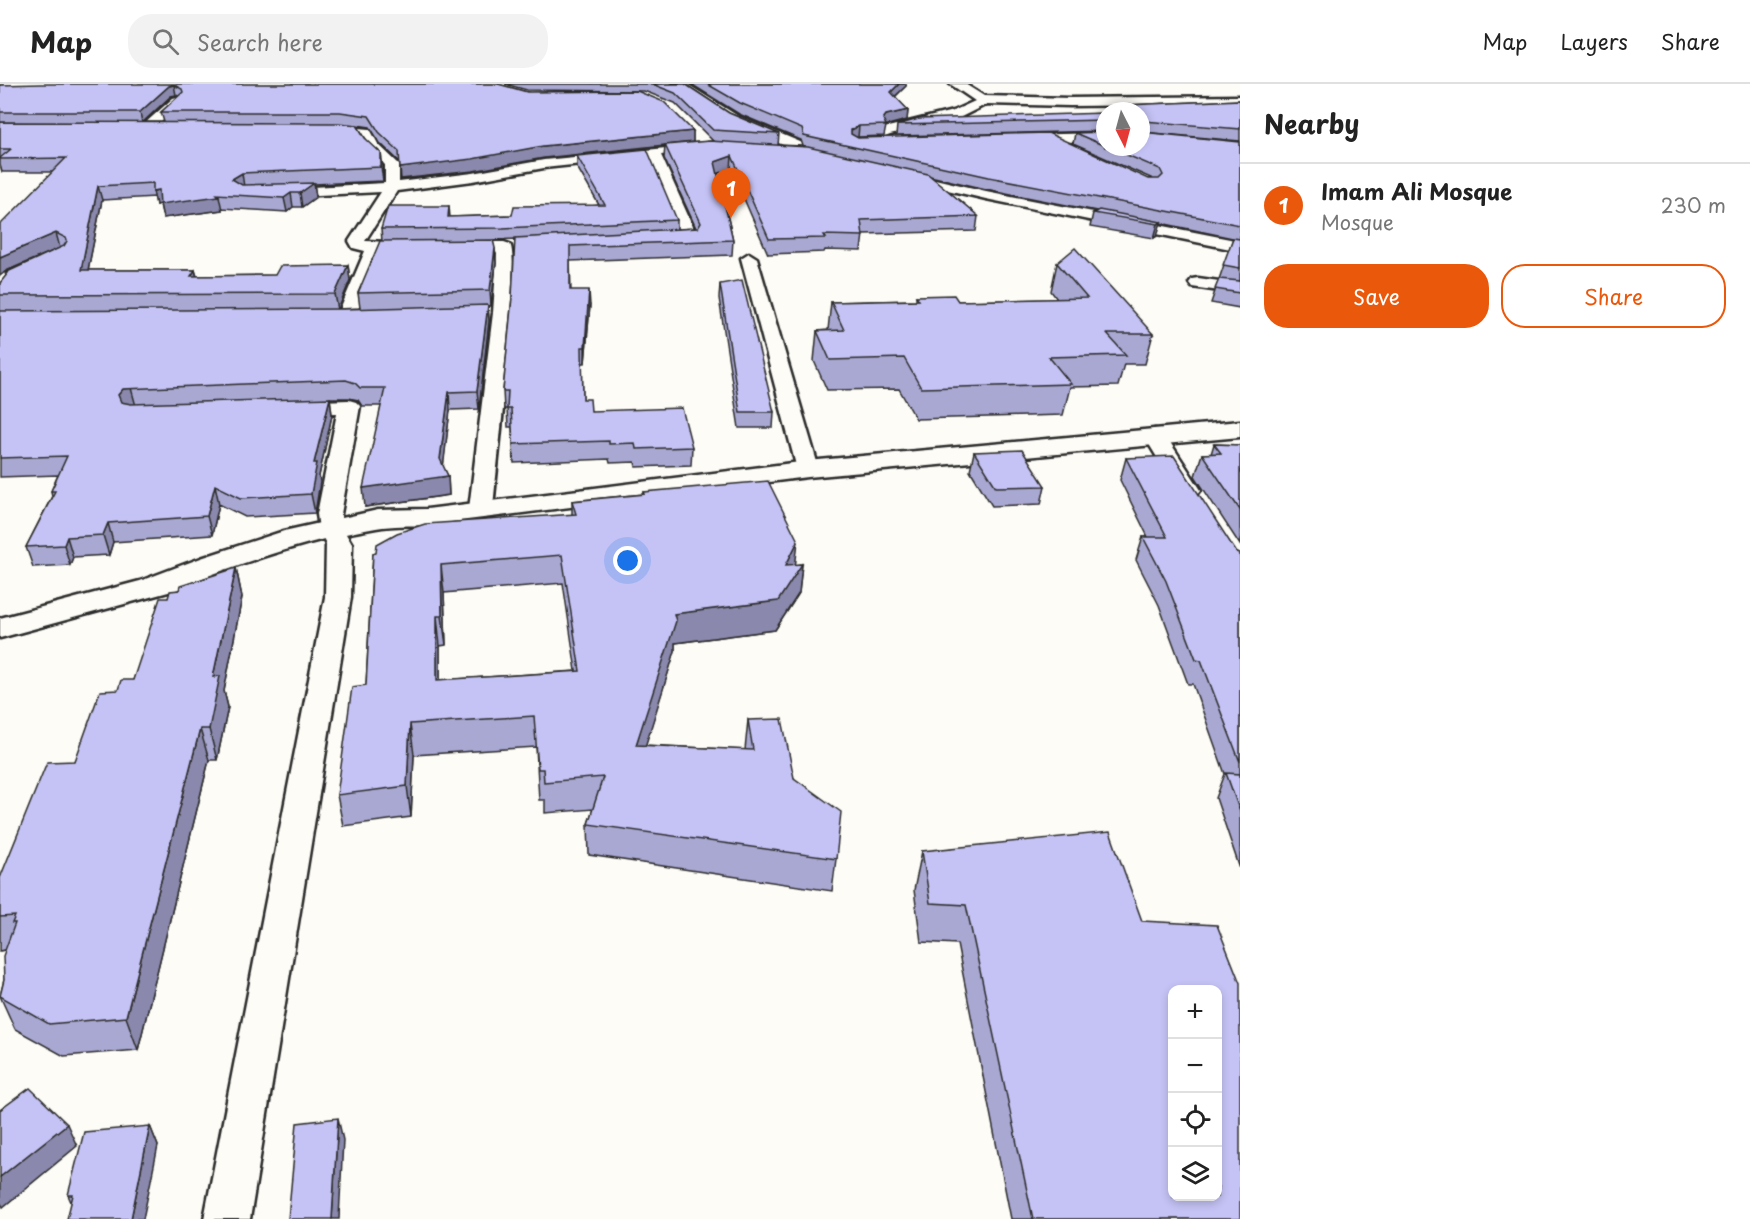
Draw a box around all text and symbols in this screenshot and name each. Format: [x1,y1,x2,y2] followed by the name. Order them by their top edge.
[128,14,548,68] search box
[30,20,92,63] text: Map
[149,25,182,58] icon: search
[197,25,323,58] text: Search here
[1483,25,1527,57] text: Map
[1560,25,1628,57] text: Layers
[1661,25,1720,57] text: Share
[1096,102,1150,156] north arrow
[1264,104,1359,143] text: Nearby
[712,168,750,218] pin: 1
[1321,174,1512,207] text: Imam Ali Mosque
[1279,190,1288,220] text: 1
[1661,190,1726,220] text: 230 m
[1321,207,1394,237] text: Mosque
[1264,264,1489,328] button: Save
[1501,264,1726,328] button: Share
[613,546,642,575] your location
[1168,985,1222,1201] map controls
[1168,985,1222,1039] button: +
[1168,1039,1222,1093] button: −
[1168,1093,1222,1147] button: locate
[1168,1147,1222,1201] button: layers

